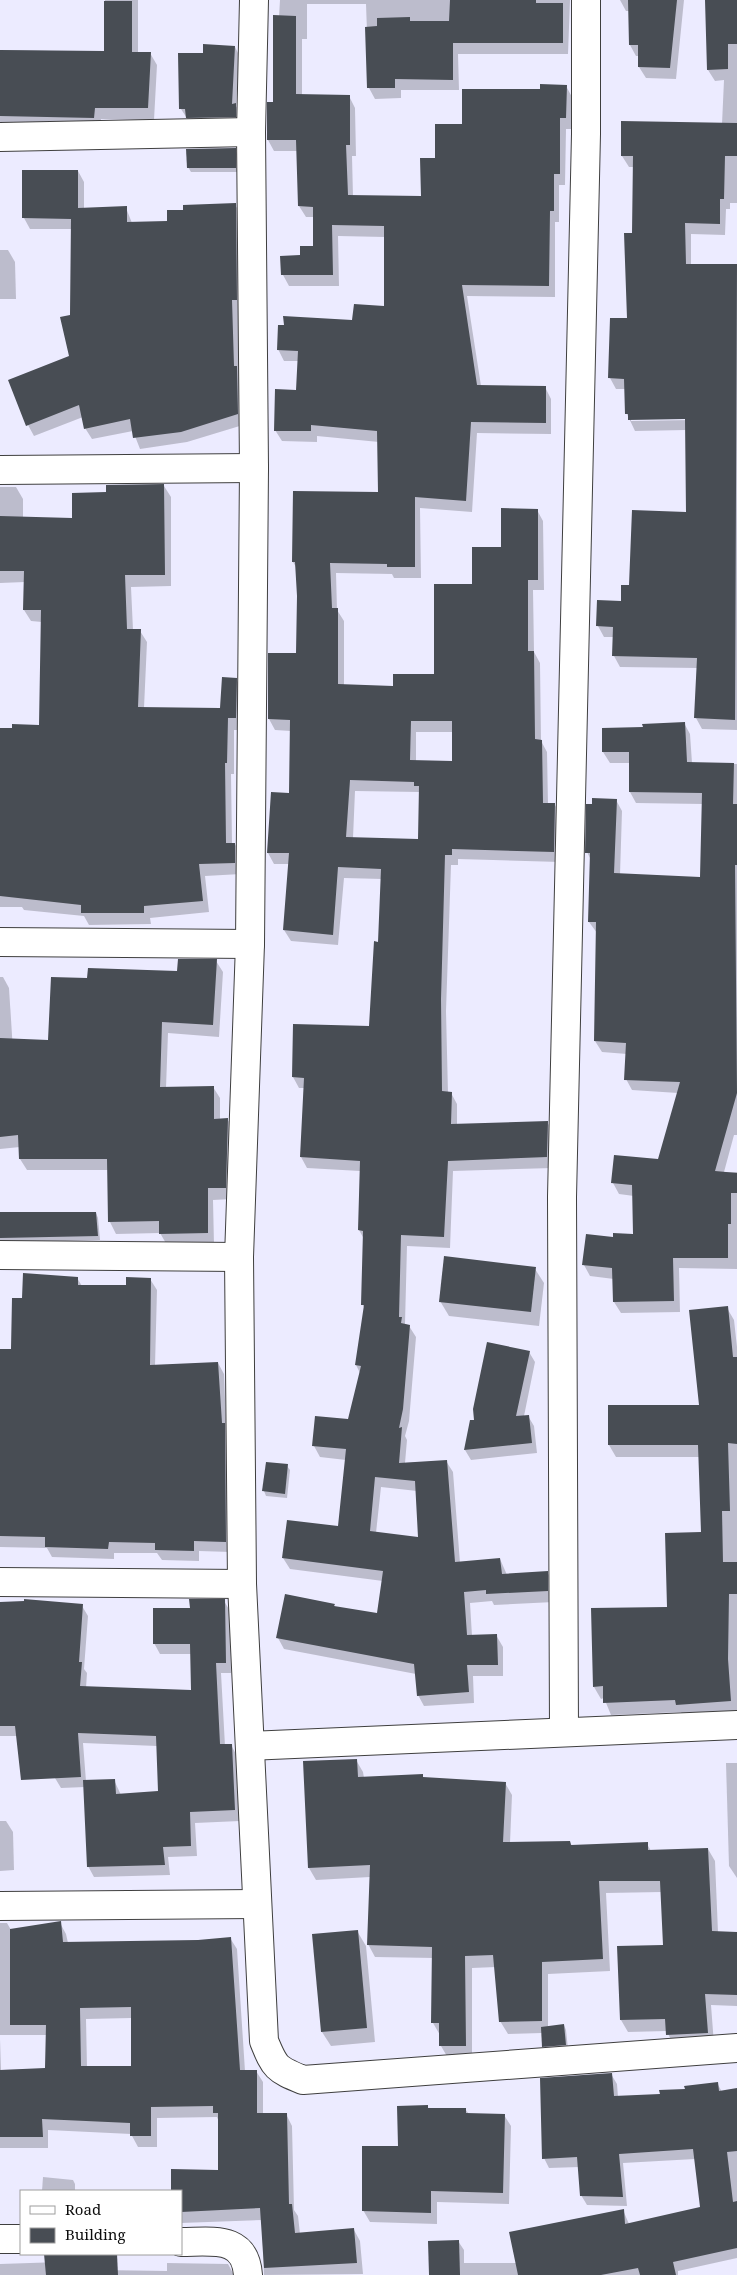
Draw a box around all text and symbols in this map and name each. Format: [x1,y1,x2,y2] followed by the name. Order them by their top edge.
[20,2190,182,2255] legend
[65,2199,101,2219] text: Road
[65,2224,126,2244] text: Building

